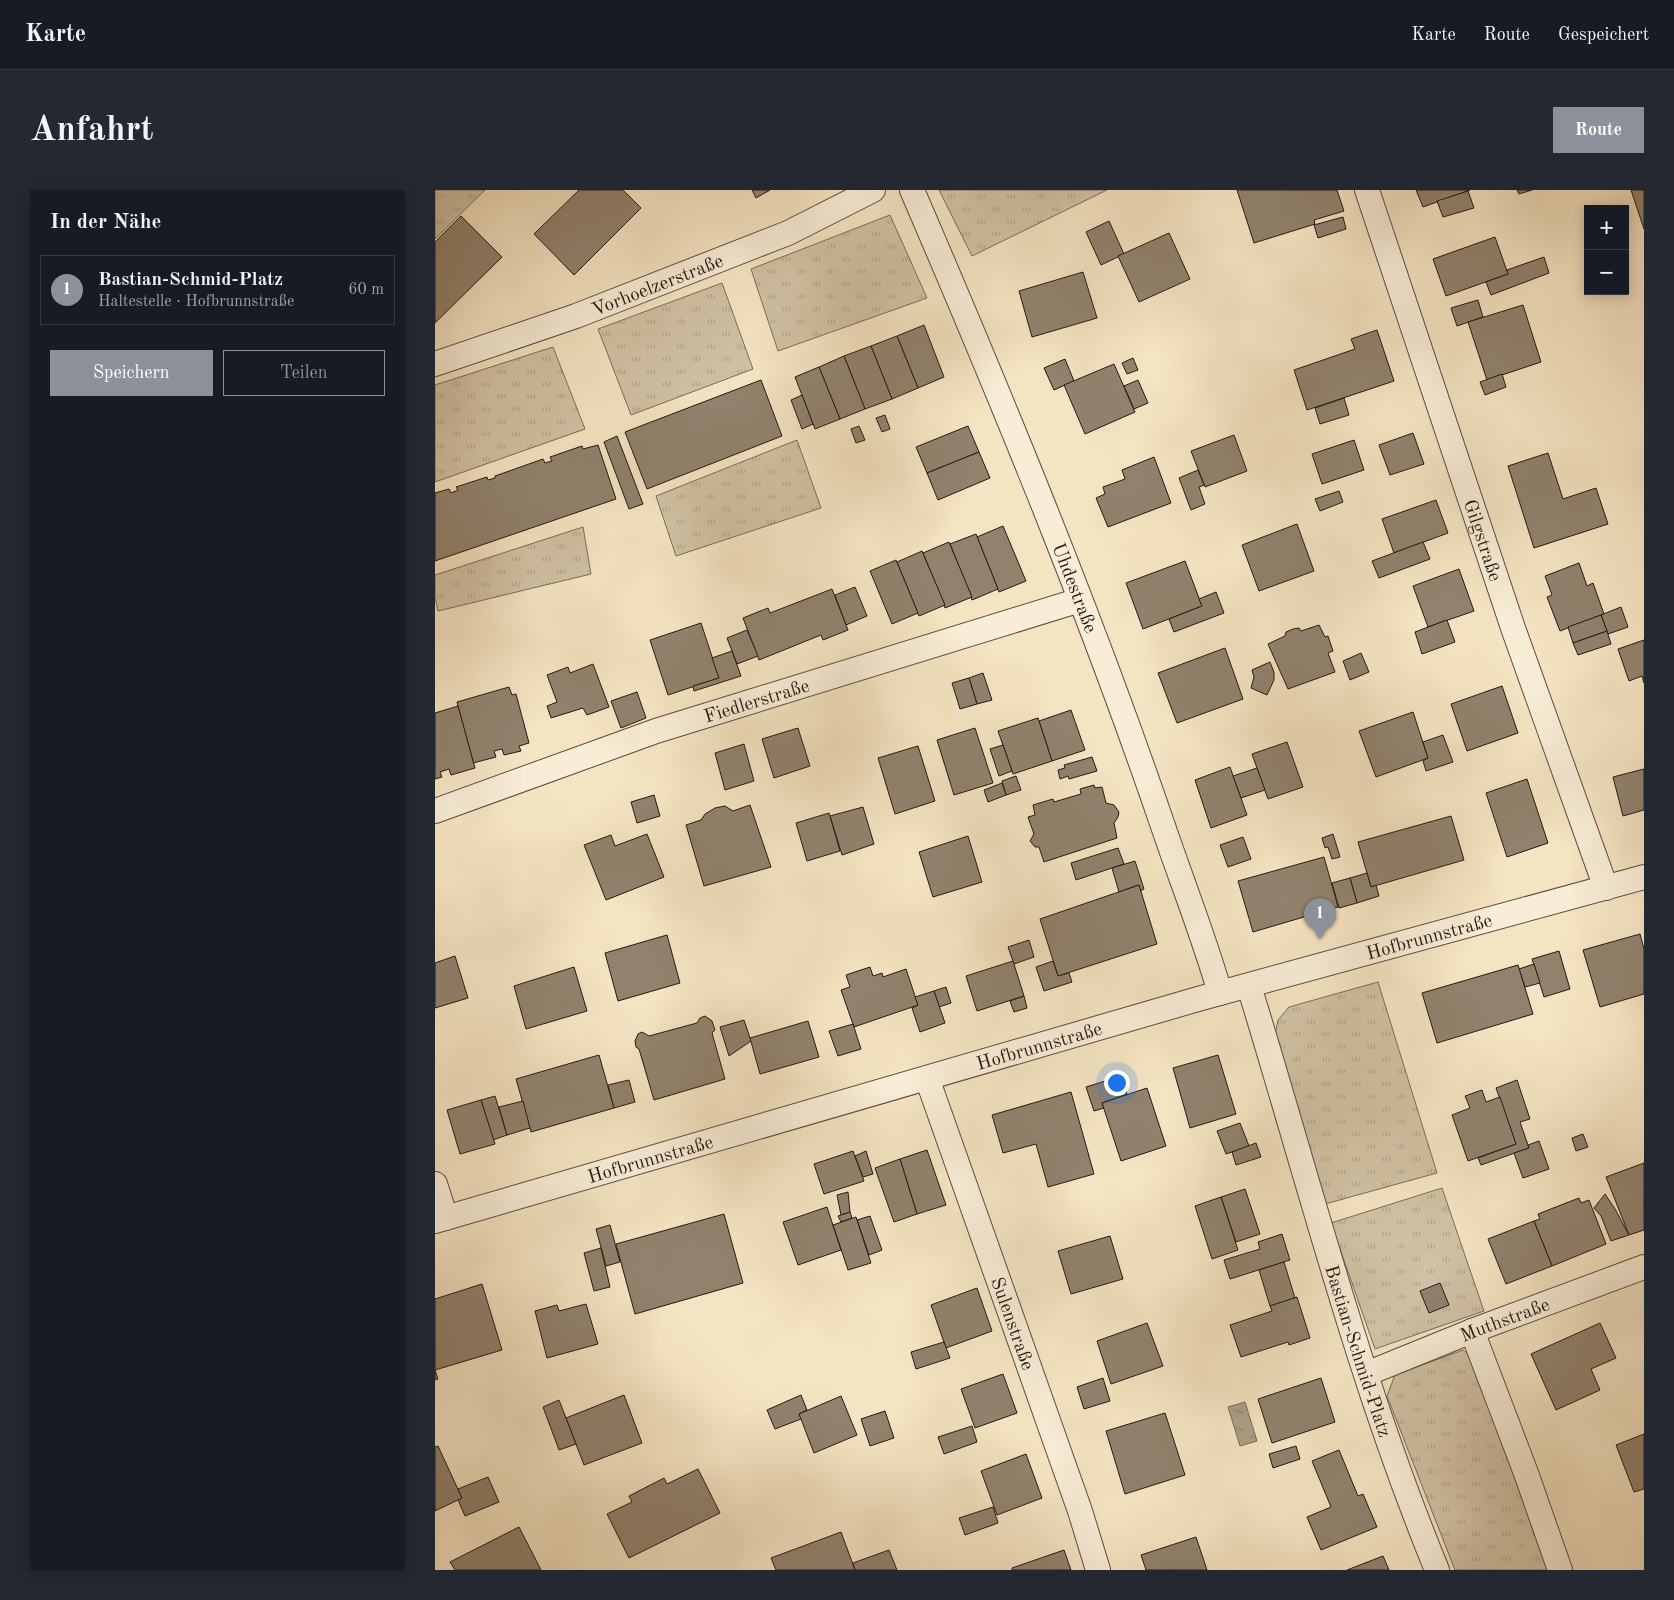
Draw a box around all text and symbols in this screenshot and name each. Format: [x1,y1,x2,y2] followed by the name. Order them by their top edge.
[25,23,86,47] text: Karte
[1411,26,1456,44] text: Karte
[1484,26,1530,44] text: Route
[1558,26,1649,44] text: Gespeichert
[1553,107,1644,153] button: Route
[30,113,153,148] text: Anfahrt
[1584,205,1629,295] map controls
[1584,205,1629,250] button: +
[50,212,161,233] text: In der Nähe
[1584,250,1629,295] button: −
[590,252,726,321] street label: Vorhoelzerstraße
[98,271,283,290] text: Bastian-Schmid-Platz
[62,282,72,298] text: 1
[348,282,384,298] text: 60 m
[98,294,294,310] text: Haltestelle · Hofbrunnstraße
[50,350,213,396] button: Speichern
[223,350,385,396] button: Teilen
[1459,497,1504,584] street label: Gilgstraße
[1047,541,1099,636] street label: Uhdestraße
[702,677,812,728] street label: Fiedlerstraße
[1304,898,1336,939] pin: 1
[1364,912,1495,965] street label: Hofbrunnstraße
[975,1020,1105,1075] street label: Hofbrunnstraße
[1104,1070,1130,1096] your location
[586,1134,716,1188] street label: Hofbrunnstraße
[1320,1263,1393,1440] street label: Bastian-Schmid-Platz
[986,1275,1036,1373] street label: Sulenstraße
[1458,1296,1553,1347] street label: Muthstraße

